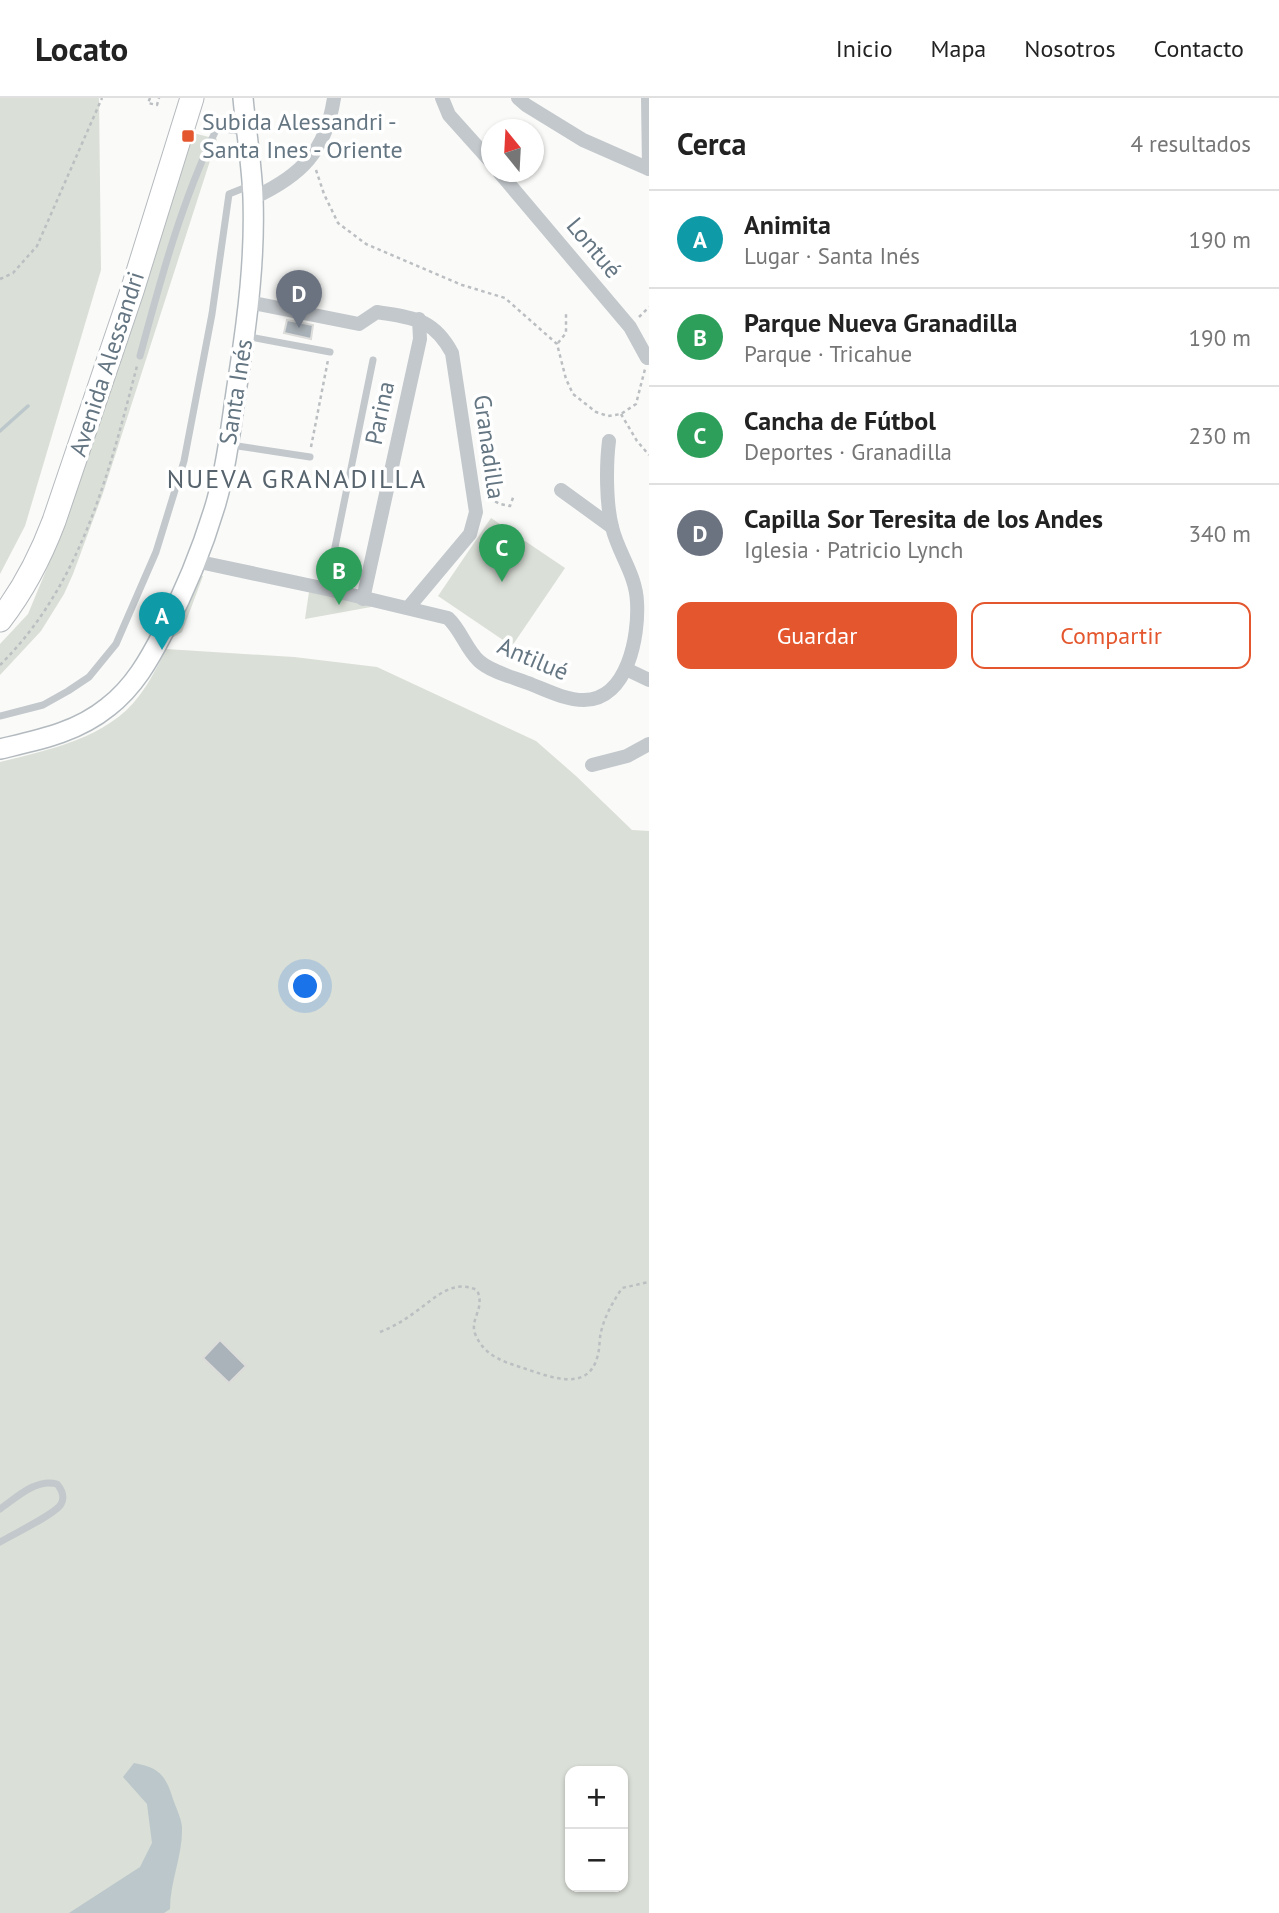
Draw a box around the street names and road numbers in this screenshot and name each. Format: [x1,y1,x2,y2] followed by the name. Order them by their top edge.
[560,211,629,285] street label: Lontué
[62,267,151,460] street label: Avenida Alessandri
[212,337,259,447] street label: Santa Inés
[358,378,401,447] street label: Parina
[467,393,512,501] street label: Granadilla
[493,630,573,687] street label: Antilué

